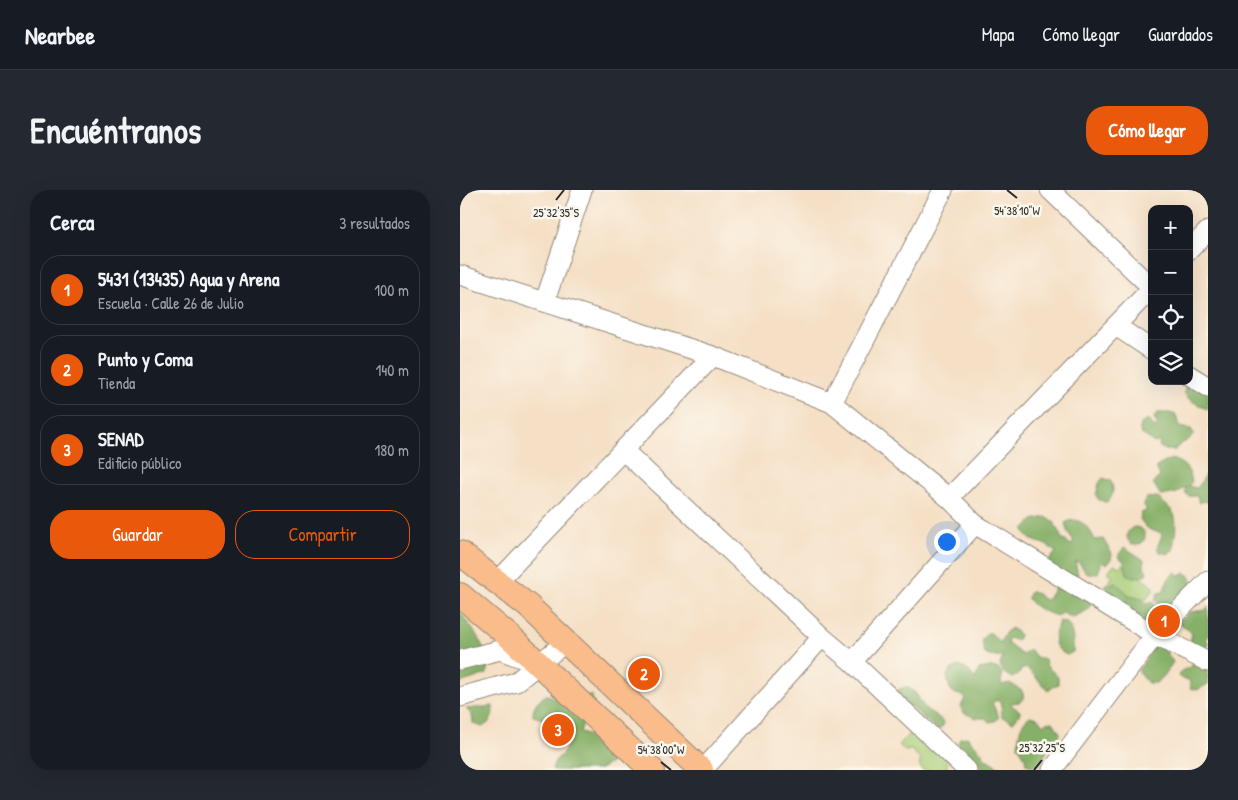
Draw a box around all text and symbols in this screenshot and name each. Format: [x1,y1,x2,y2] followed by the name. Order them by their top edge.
[25,19,95,51] text: Nearbee
[982,22,1014,47] text: Mapa
[1042,22,1120,47] text: Cómo llegar
[1148,22,1213,47] text: Guardados
[1086,106,1208,155] button: Cómo llegar
[30,107,201,154] text: Encuéntranos
[994,202,1040,219] text: 54°38'10"W
[533,204,580,221] text: 25°32'35"S
[1148,205,1193,385] map controls
[1148,205,1193,250] button: +
[50,208,94,237] text: Cerca
[339,212,410,234] text: 3 resultados
[1148,250,1193,295] button: −
[98,266,279,292] text: 5431 (13435) Agua y Arena
[64,279,70,301] text: 1
[374,279,409,301] text: 100 m
[98,292,244,314] text: Escuela · Calle 26 de Julio
[1148,295,1193,340] button: locate
[1148,340,1193,385] button: layers
[98,346,193,372] text: Punto y Coma
[63,359,71,381] text: 2
[375,359,409,381] text: 140 m
[98,372,135,394] text: Tienda
[98,426,144,452] text: SENAD
[63,439,71,461] text: 3
[375,439,409,461] text: 180 m
[98,452,182,474] text: Edificio público
[50,510,225,559] button: Guardar
[235,510,410,559] button: Compartir
[934,529,960,555] your location
[1148,602,1180,640] pin: 1
[628,655,660,693] pin: 2
[542,711,574,749] pin: 3
[1019,739,1066,756] text: 25°32'25"S
[638,741,685,758] text: 54°38'00"W

